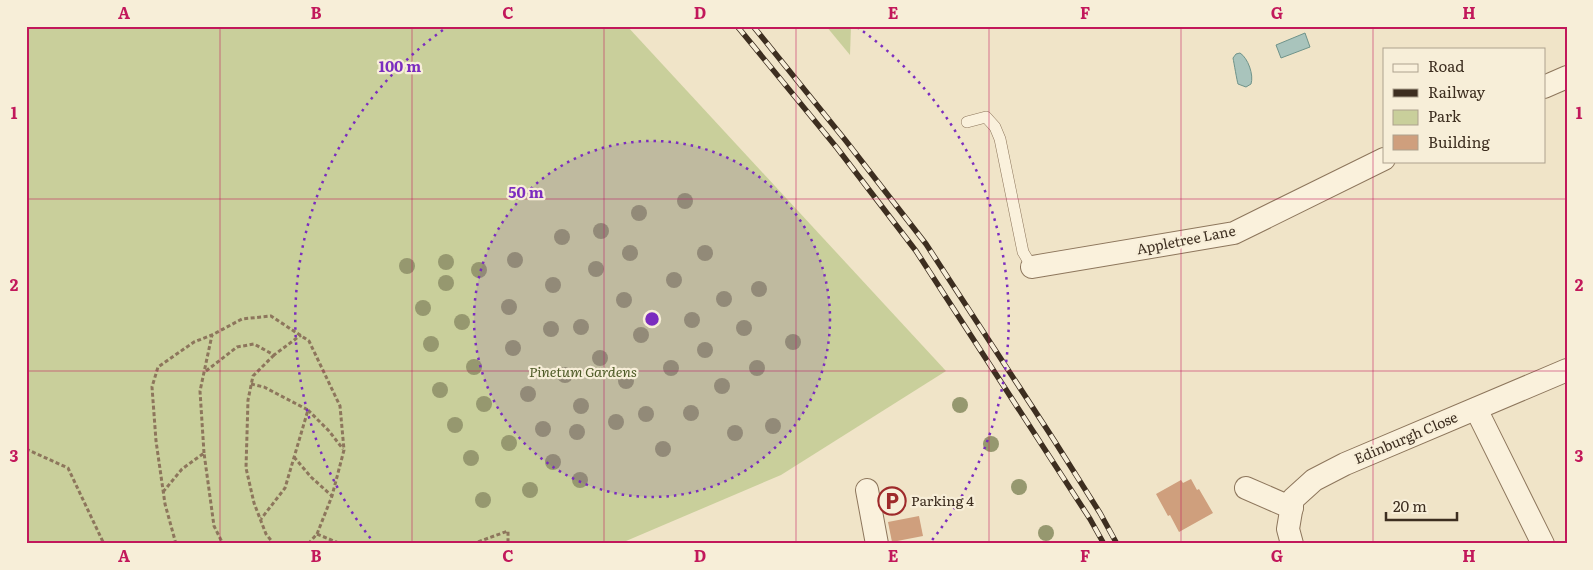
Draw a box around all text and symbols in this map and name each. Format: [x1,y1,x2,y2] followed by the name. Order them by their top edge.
[118,0,130,24] text: A
[310,0,322,24] text: B
[502,0,514,24] text: C
[694,0,706,24] text: D
[888,0,899,24] text: E
[1080,0,1090,24] text: F
[1271,0,1283,24] text: G
[1462,0,1476,24] text: H
[1383,48,1546,162] legend
[379,54,421,77] text: 100 m
[1428,54,1464,77] text: Road
[1428,80,1486,103] text: Railway
[11,100,18,124] text: 1
[1576,100,1583,124] text: 1
[1428,104,1462,127] text: Park
[1428,130,1490,153] text: Building
[508,180,544,203] text: 50 m
[1135,220,1237,258] street label: Appletree Lane
[10,272,19,296] text: 2
[1575,272,1584,296] text: 2
[643,310,661,328] centre of rings
[529,361,637,381] park label: Pinetum Gardens
[1351,406,1460,468] street label: Edinburgh Close
[10,443,19,467] text: 3
[1575,443,1584,467] text: 3
[877,486,907,516] parking icon: Parking 4
[911,490,974,510] place label: Parking 4
[1386,490,1457,522] scale bar
[1393,494,1427,517] text: 20 m
[118,543,130,567] text: A
[310,543,322,567] text: B
[502,543,514,567] text: C
[694,543,706,567] text: D
[888,543,899,567] text: E
[1080,543,1090,567] text: F
[1271,543,1283,567] text: G
[1462,543,1476,567] text: H

